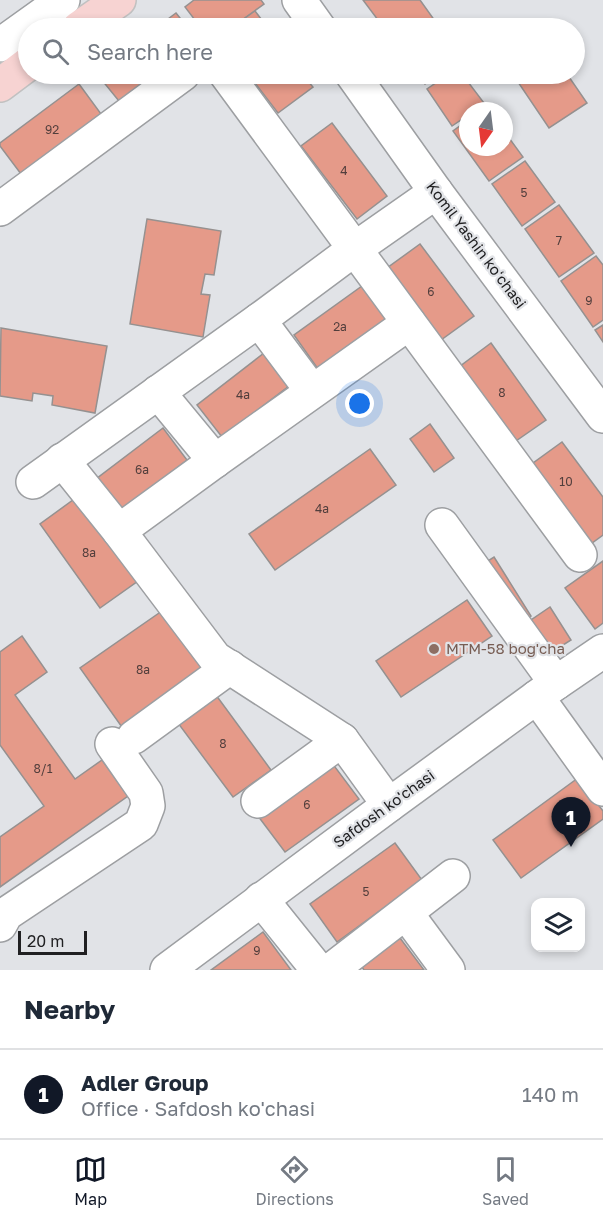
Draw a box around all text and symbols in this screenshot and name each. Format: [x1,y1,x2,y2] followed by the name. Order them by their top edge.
[18,18,585,84] search box
[39,35,72,68] icon: search
[87,38,213,65] text: Search here
[459,102,513,156] north arrow
[45,122,59,137] house number: 92
[340,163,348,178] house number: 4
[423,177,530,311] street label: Komil Yashin koʻchasi
[521,185,528,200] house number: 5
[556,233,562,248] house number: 7
[427,284,435,299] house number: 6
[585,293,593,308] house number: 9
[333,319,347,334] house number: 2a
[498,385,506,400] house number: 8
[236,387,250,402] house number: 4a
[345,389,374,418] your location
[135,462,149,477] house number: 6a
[559,474,573,489] house number: 10
[315,501,329,516] house number: 4a
[82,545,96,560] house number: 8a
[446,639,565,657] place label: MTM-58 bog'cha
[427,642,441,656] marker: MTM-58 bog'cha
[136,662,150,677] house number: 8a
[219,736,227,751] house number: 8
[34,761,53,776] house number: 8/1
[329,765,437,851] street label: Safdosh ko'chasi
[303,797,311,812] house number: 6
[552,798,590,847] pin: 1
[363,884,370,899] house number: 5
[531,898,585,952] map controls
[531,898,585,952] button: layers
[18,928,87,956] scale bar
[27,931,64,951] text: 20 m
[253,943,261,958] house number: 9
[24,994,115,1025] text: Nearby
[81,1069,209,1096] text: Adler Group
[38,1082,49,1106] text: 1
[522,1082,579,1106] text: 140 m
[81,1096,315,1120] text: Office · Safdosh ko'chasi
[74,1153,107,1209] tab: Map
[256,1153,334,1209] tab: Directions
[482,1153,529,1209] tab: Saved

